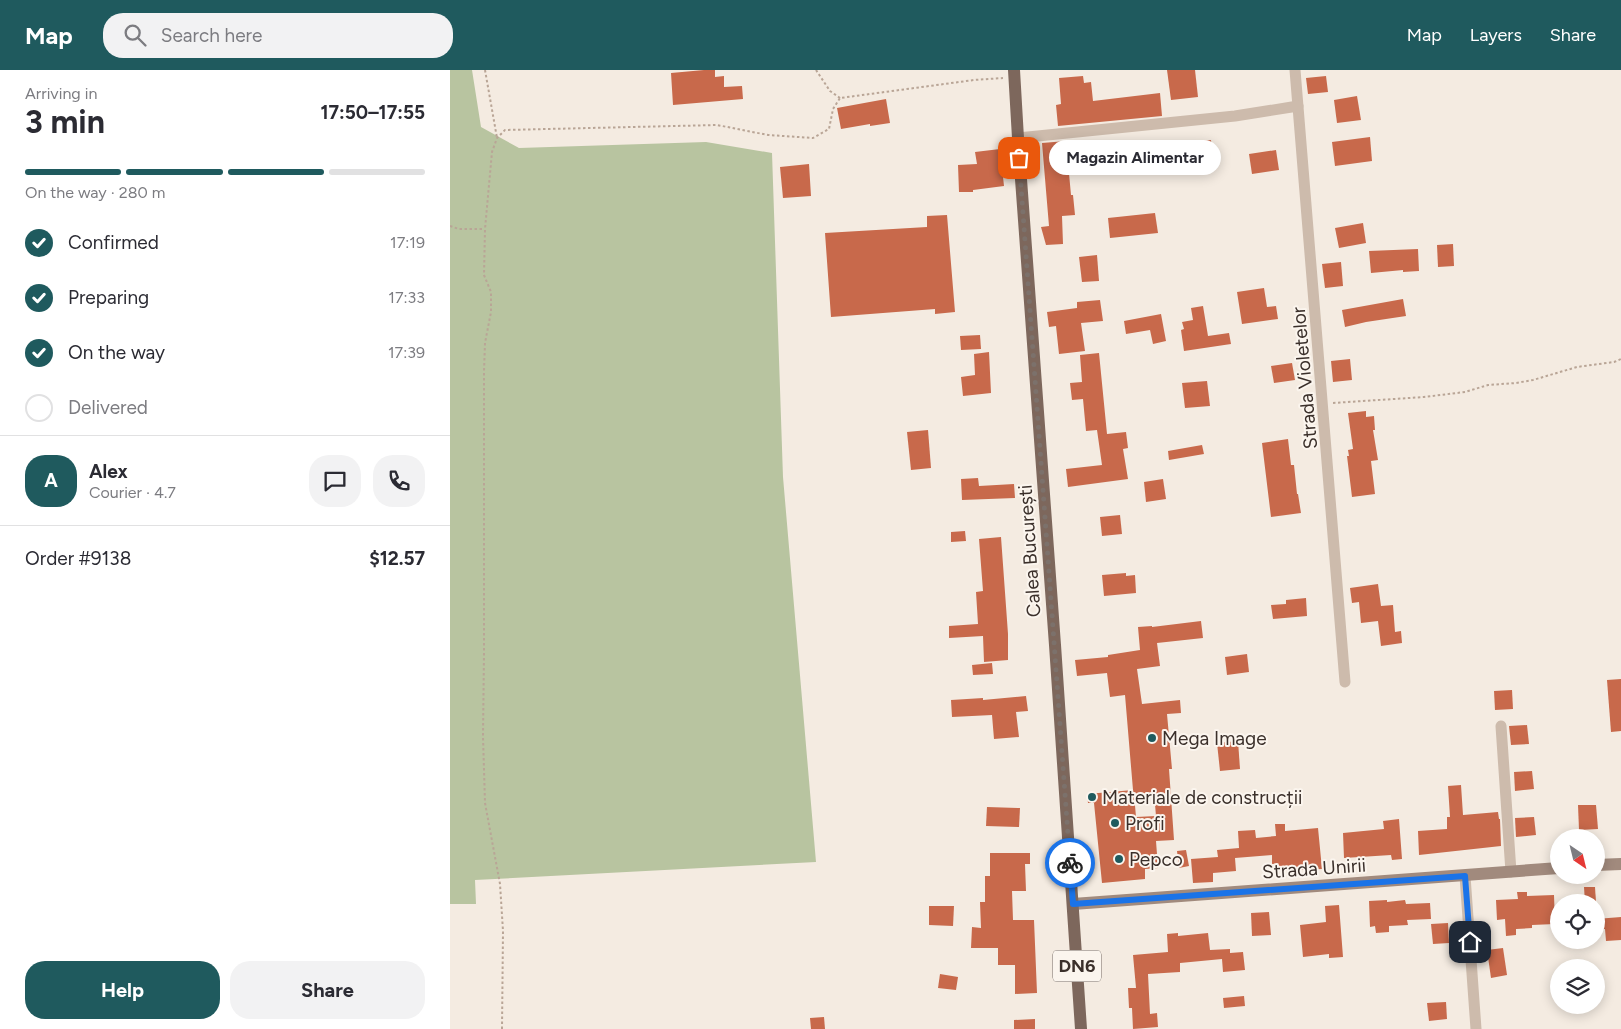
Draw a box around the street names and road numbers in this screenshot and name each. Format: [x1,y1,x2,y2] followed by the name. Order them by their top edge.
[1287,305,1322,450] street label: Strada Violetelor
[1013,484,1046,618] street label: Calea București
[1261,853,1367,884] street label: Strada Unirii
[1053,950,1101,981] road number: DN6

